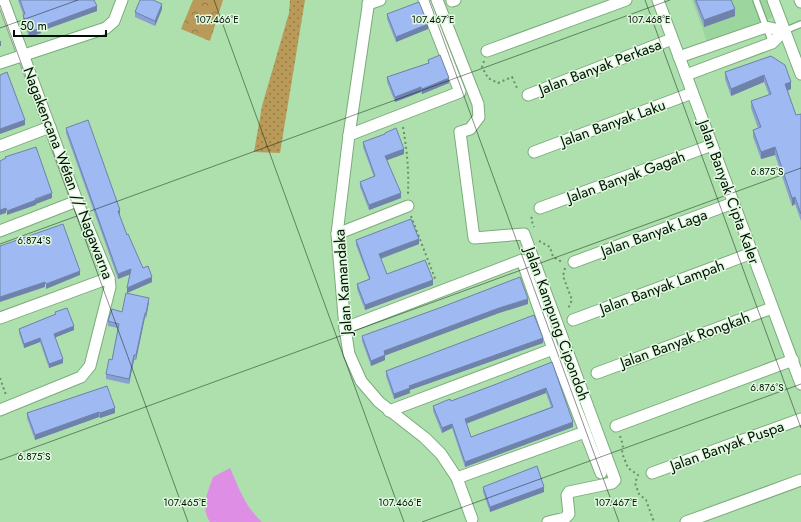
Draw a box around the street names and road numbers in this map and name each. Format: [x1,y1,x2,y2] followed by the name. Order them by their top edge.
[534,33,665,101] street label: Jalan Banyak Perkasa
[17,64,119,282] street label: Nagakencana Wétan // Nagawarna
[555,94,669,153] street label: Jalan Banyak Laku
[692,115,766,268] street label: Jalan Banyak Cipta Kaler
[562,145,688,209] street label: Jalan Banyak Gagah
[596,204,710,263] street label: Jalan Banyak Laga
[328,228,358,338] street label: Jalan Kamandaka
[518,242,595,404] street label: Jalan Kampung Cipondoh
[595,254,728,321] street label: Jalan Banyak Lampah
[615,306,753,374] street label: Jalan Banyak Rongkah
[665,415,787,478] street label: Jalan Banyak Puspa

